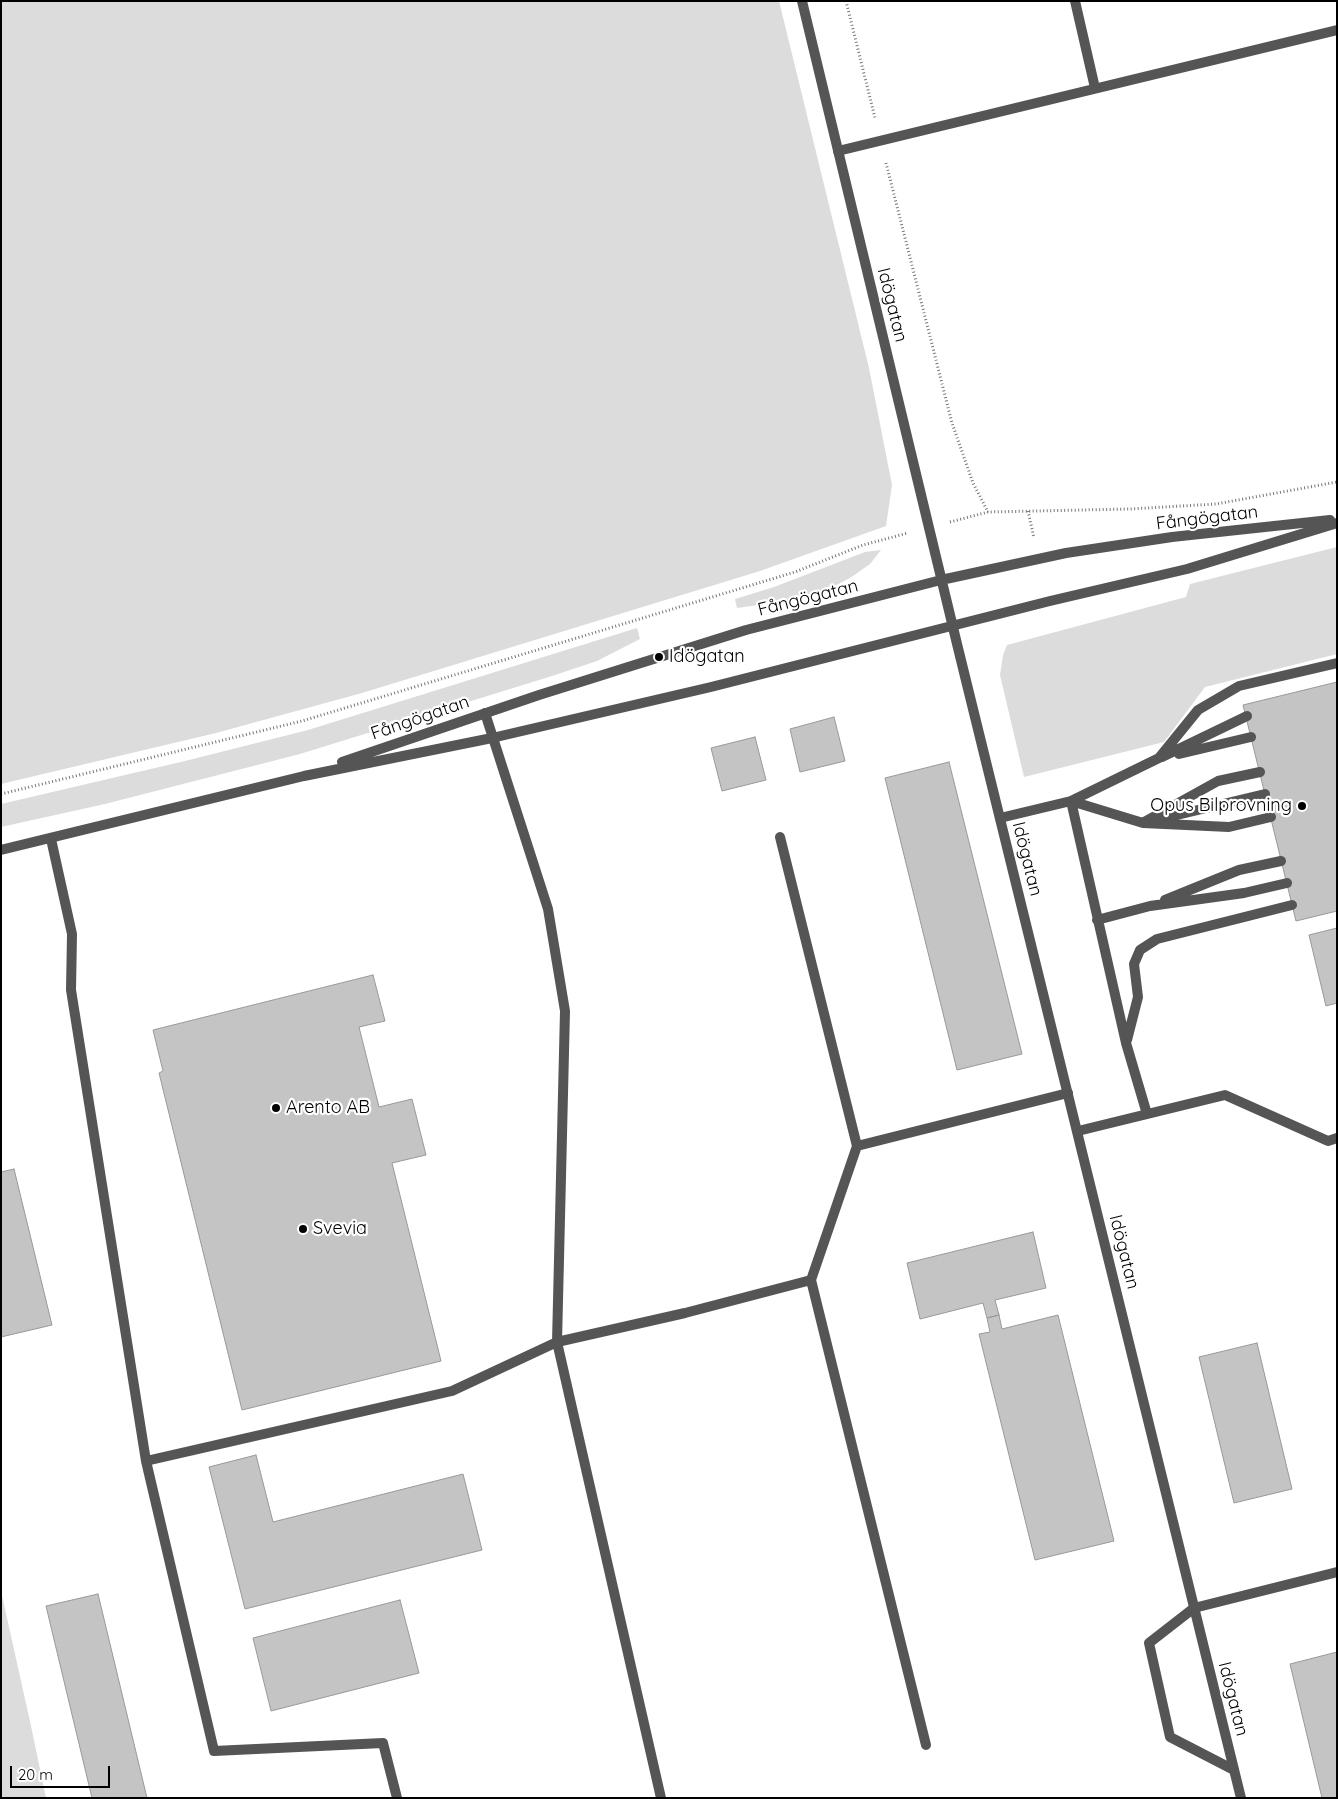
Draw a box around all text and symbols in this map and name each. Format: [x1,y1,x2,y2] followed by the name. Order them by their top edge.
[872,266,912,344] street label: Idögatan
[1155,501,1259,535] street label: Fångögatan
[756,575,860,621] street label: Fångögatan
[669,646,745,668] place label: Idögatan
[653,651,665,663] marker: Idögatan
[368,691,472,745] street label: Fångögatan
[1150,795,1292,817] place label: Opus Bilprovning
[1296,800,1308,812] marker: Opus Bilprovning
[1007,820,1047,898] street label: Idögatan
[286,1097,370,1119] place label: Arento AB
[270,1102,282,1114] marker: Arento AB
[1104,1213,1144,1291] street label: Idögatan
[313,1218,367,1240] place label: Svevia
[297,1223,309,1235] marker: Svevia
[1213,1660,1253,1738] street label: Idögatan
[12,1756,112,1788] scale bar
[18,1765,53,1784] text: 20 m

